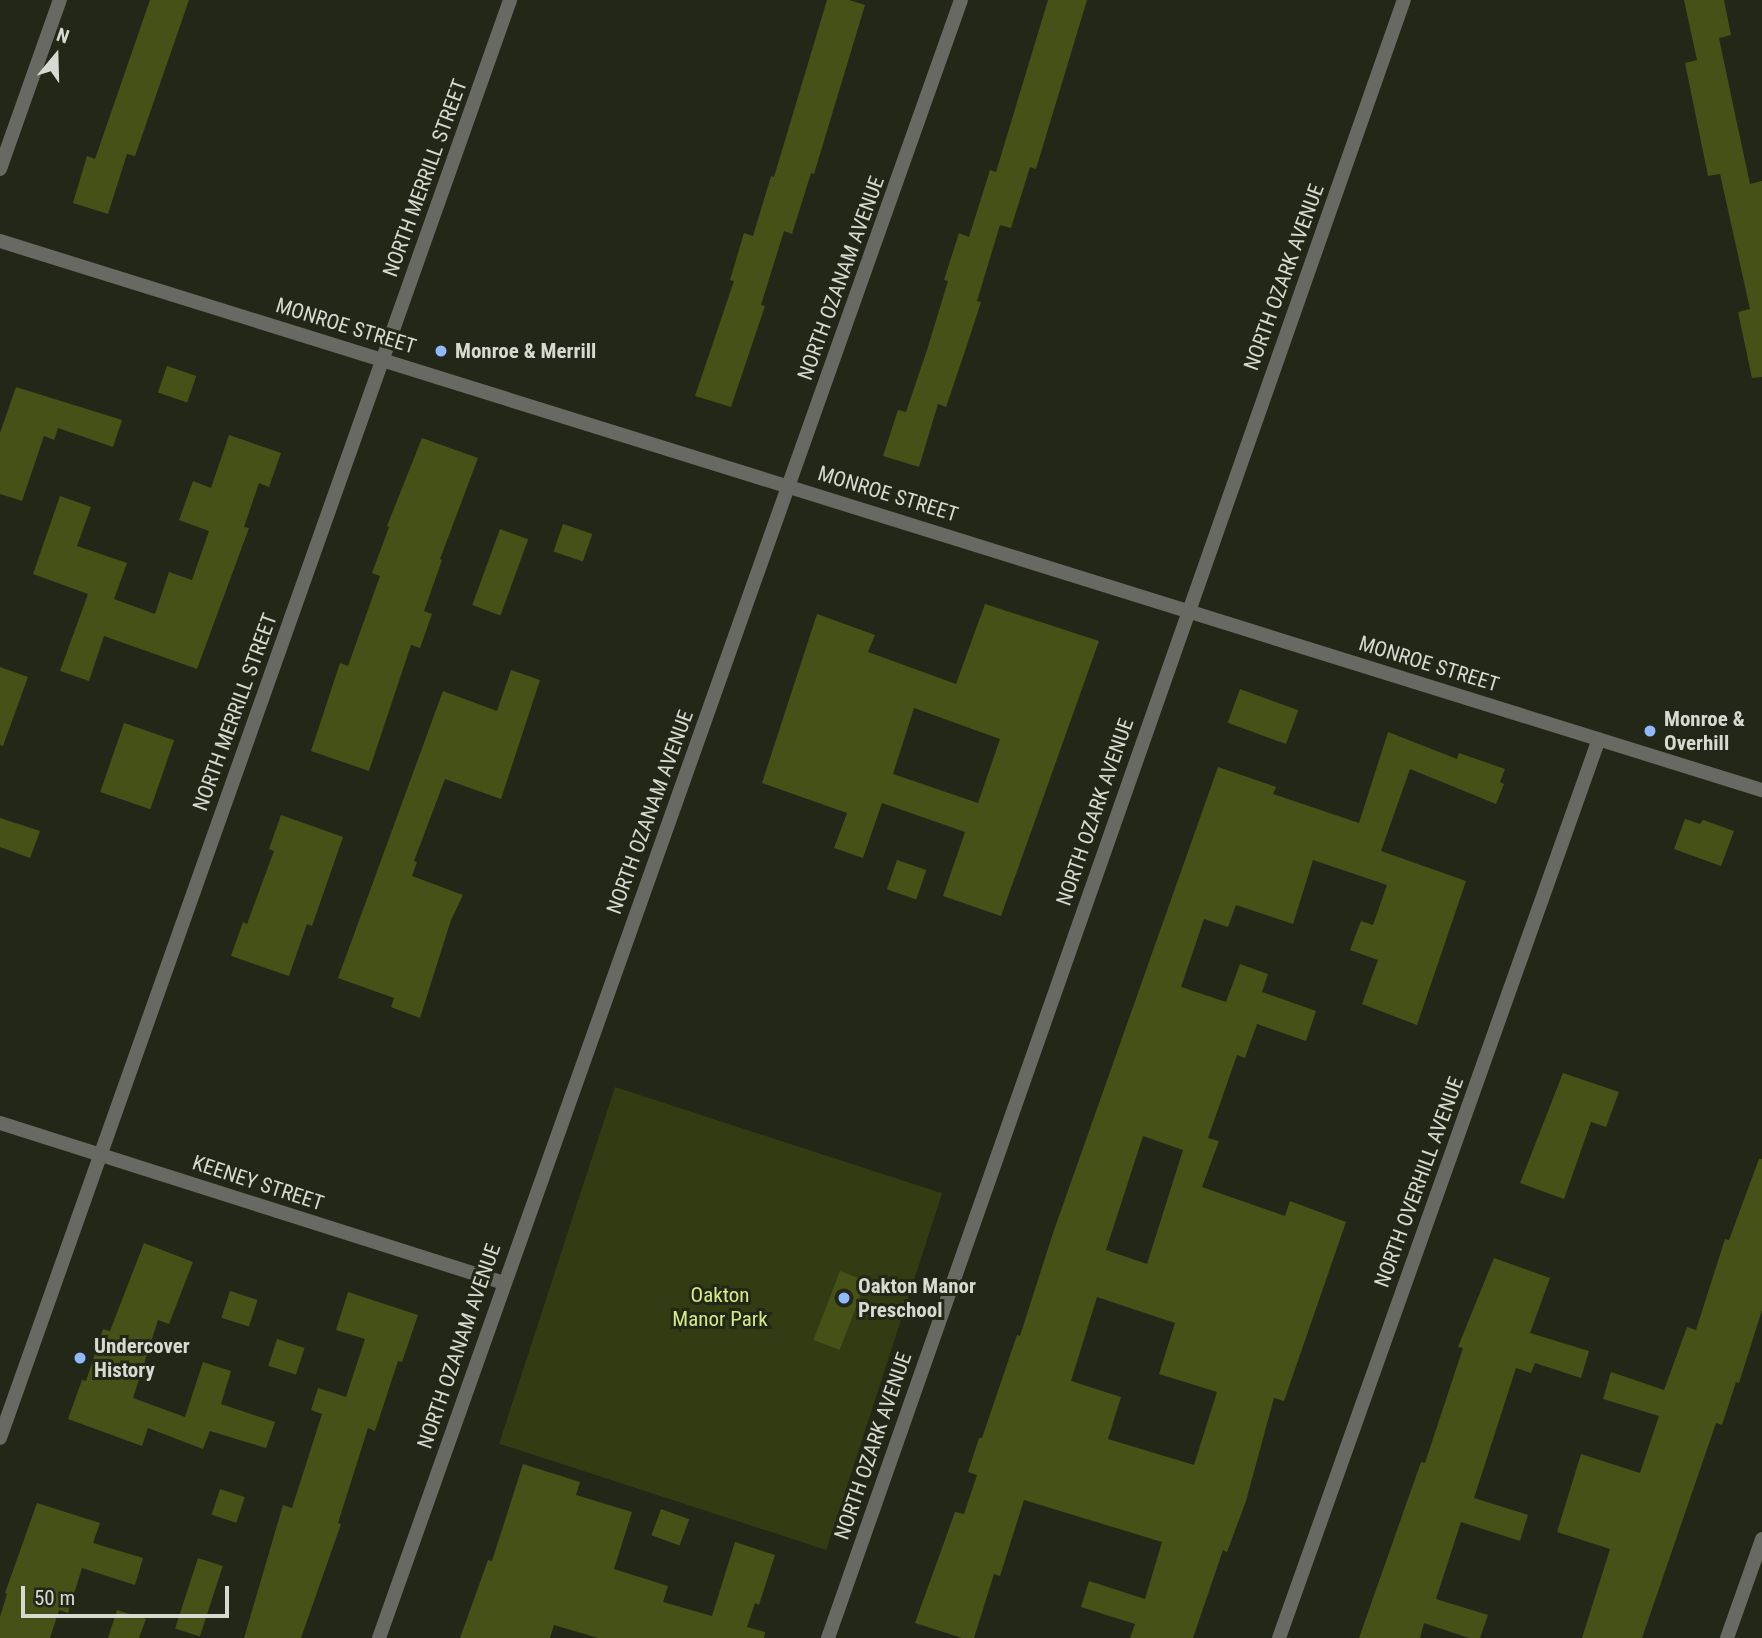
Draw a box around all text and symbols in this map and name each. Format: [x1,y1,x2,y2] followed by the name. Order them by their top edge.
[21,21,91,91] north arrow
[54,23,72,48] text: N
[378,76,472,280] street label: NORTH MERRILL STREET
[792,173,890,383] street label: NORTH OZANAM AVENUE
[1239,180,1329,374] street label: NORTH OZARK AVENUE
[273,293,419,359] street label: MONROE STREET
[455,338,596,364] place label: Monroe & Merrill
[433,343,449,359] marker: Monroe & Merrill
[815,461,961,527] street label: MONROE STREET
[188,610,282,814] street label: NORTH MERRILL STREET
[1356,631,1502,697] street label: MONROE STREET
[1664,706,1745,756] place label: Monroe & Overhill
[601,707,699,917] street label: NORTH OZANAM AVENUE
[1051,715,1139,909] street label: NORTH OZARK AVENUE
[1642,723,1658,739] marker: Monroe & Overhill
[1369,1073,1469,1291] street label: NORTH OVERHILL AVENUE
[189,1150,327,1216] street label: KEENEY STREET
[412,1240,506,1452] street label: NORTH OZANAM AVENUE
[858,1273,976,1323] place label: Oakton Manor Preschool
[672,1282,768,1332] park label: Oakton Manor Park
[836,1290,852,1306] marker: Oakton Manor Preschool
[94,1333,190,1383] place label: Undercover History
[829,1349,917,1543] street label: NORTH OZARK AVENUE
[72,1350,88,1366] marker: Undercover History
[24,1572,233,1616] scale bar
[34,1586,75,1610] text: 50 m

